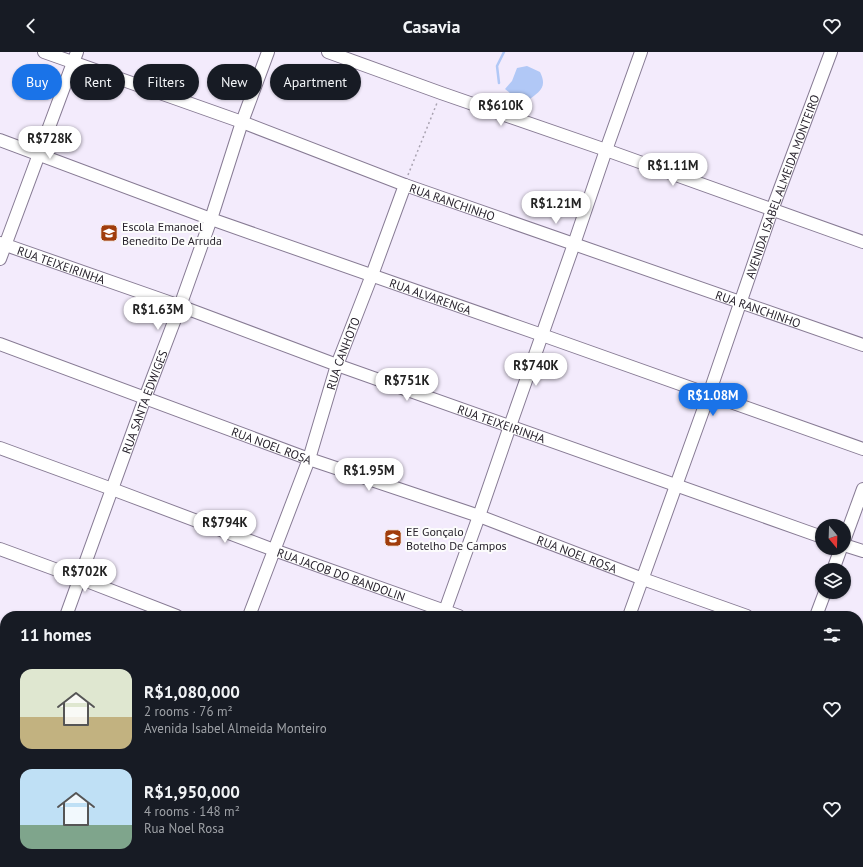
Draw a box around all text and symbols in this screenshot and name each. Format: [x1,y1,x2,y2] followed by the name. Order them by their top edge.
[20,15,42,37] icon: back
[403,15,460,38] text: Casavia
[821,15,843,37] icon: heart
[12,64,62,100] chip: Buy
[70,64,125,100] chip: Rent
[133,64,199,100] chip: Filters
[207,64,262,100] chip: New
[270,64,361,100] chip: Apartment
[742,92,822,280] street label: AVENIDA ISABEL ALMEIDA MONTEIRO
[468,93,534,127] pin: R$610K
[478,97,524,114] text: R$610K
[17,126,83,160] pin: R$728K
[27,130,73,147] text: R$728K
[636,153,710,187] pin: R$1.11M
[648,157,698,174] text: R$1.11M
[408,180,497,223] street label: RUA RANCHINHO
[519,191,593,225] pin: R$1.21M
[531,195,581,212] text: R$1.21M
[122,219,222,248] place label: Escola Emanoel Benedito De Arruda
[99,223,119,243] school or university icon: Escola Emanoel Benedito De Arruda
[15,242,107,287] street label: RUA TEIXEIRINHA
[388,275,474,317] street label: RUA ALVARENGA
[714,287,803,330] street label: RUA RANCHINHO
[121,297,195,331] pin: R$1.63M
[133,301,183,318] text: R$1.63M
[323,315,362,391] street label: RUA CANHOTO
[118,348,170,456] street label: RUA SANTA EDWIGES
[503,353,569,387] pin: R$740K
[513,357,559,374] text: R$740K
[374,368,440,402] pin: R$751K
[384,372,430,389] text: R$751K
[676,383,750,417] pin: R$1.08M
[688,387,738,404] text: R$1.08M
[456,401,547,446] street label: RUA TEIXEIRINHA
[230,423,314,467] street label: RUA NOEL ROSA
[332,458,406,492] pin: R$1.95M
[344,462,394,479] text: R$1.95M
[192,510,258,544] pin: R$794K
[202,514,248,531] text: R$794K
[815,519,851,555] north arrow
[815,519,851,599] map controls
[406,524,507,553] place label: EE Gonçalo Botelho De Campos
[383,528,403,548] school or university icon: EE Gonçalo Botelho De Campos
[535,531,619,576] street label: RUA NOEL ROSA
[275,544,408,604] street label: RUA JACOB DO BANDOLIN
[52,559,118,593] pin: R$702K
[62,563,108,580] text: R$702K
[815,563,851,599] button: layers
[20,624,91,646] text: 11 homes
[821,624,843,646] icon: filters
[144,681,240,703] text: R$1,080,000
[52,685,100,733] icon: home
[821,698,843,720] icon: heart
[144,703,233,720] text: 2 rooms · 76 m²
[144,720,327,737] text: Avenida Isabel Almeida Monteiro
[144,781,240,803] text: R$1,950,000
[52,785,100,833] icon: home
[821,798,843,820] icon: heart
[144,803,240,820] text: 4 rooms · 148 m²
[144,820,224,837] text: Rua Noel Rosa

